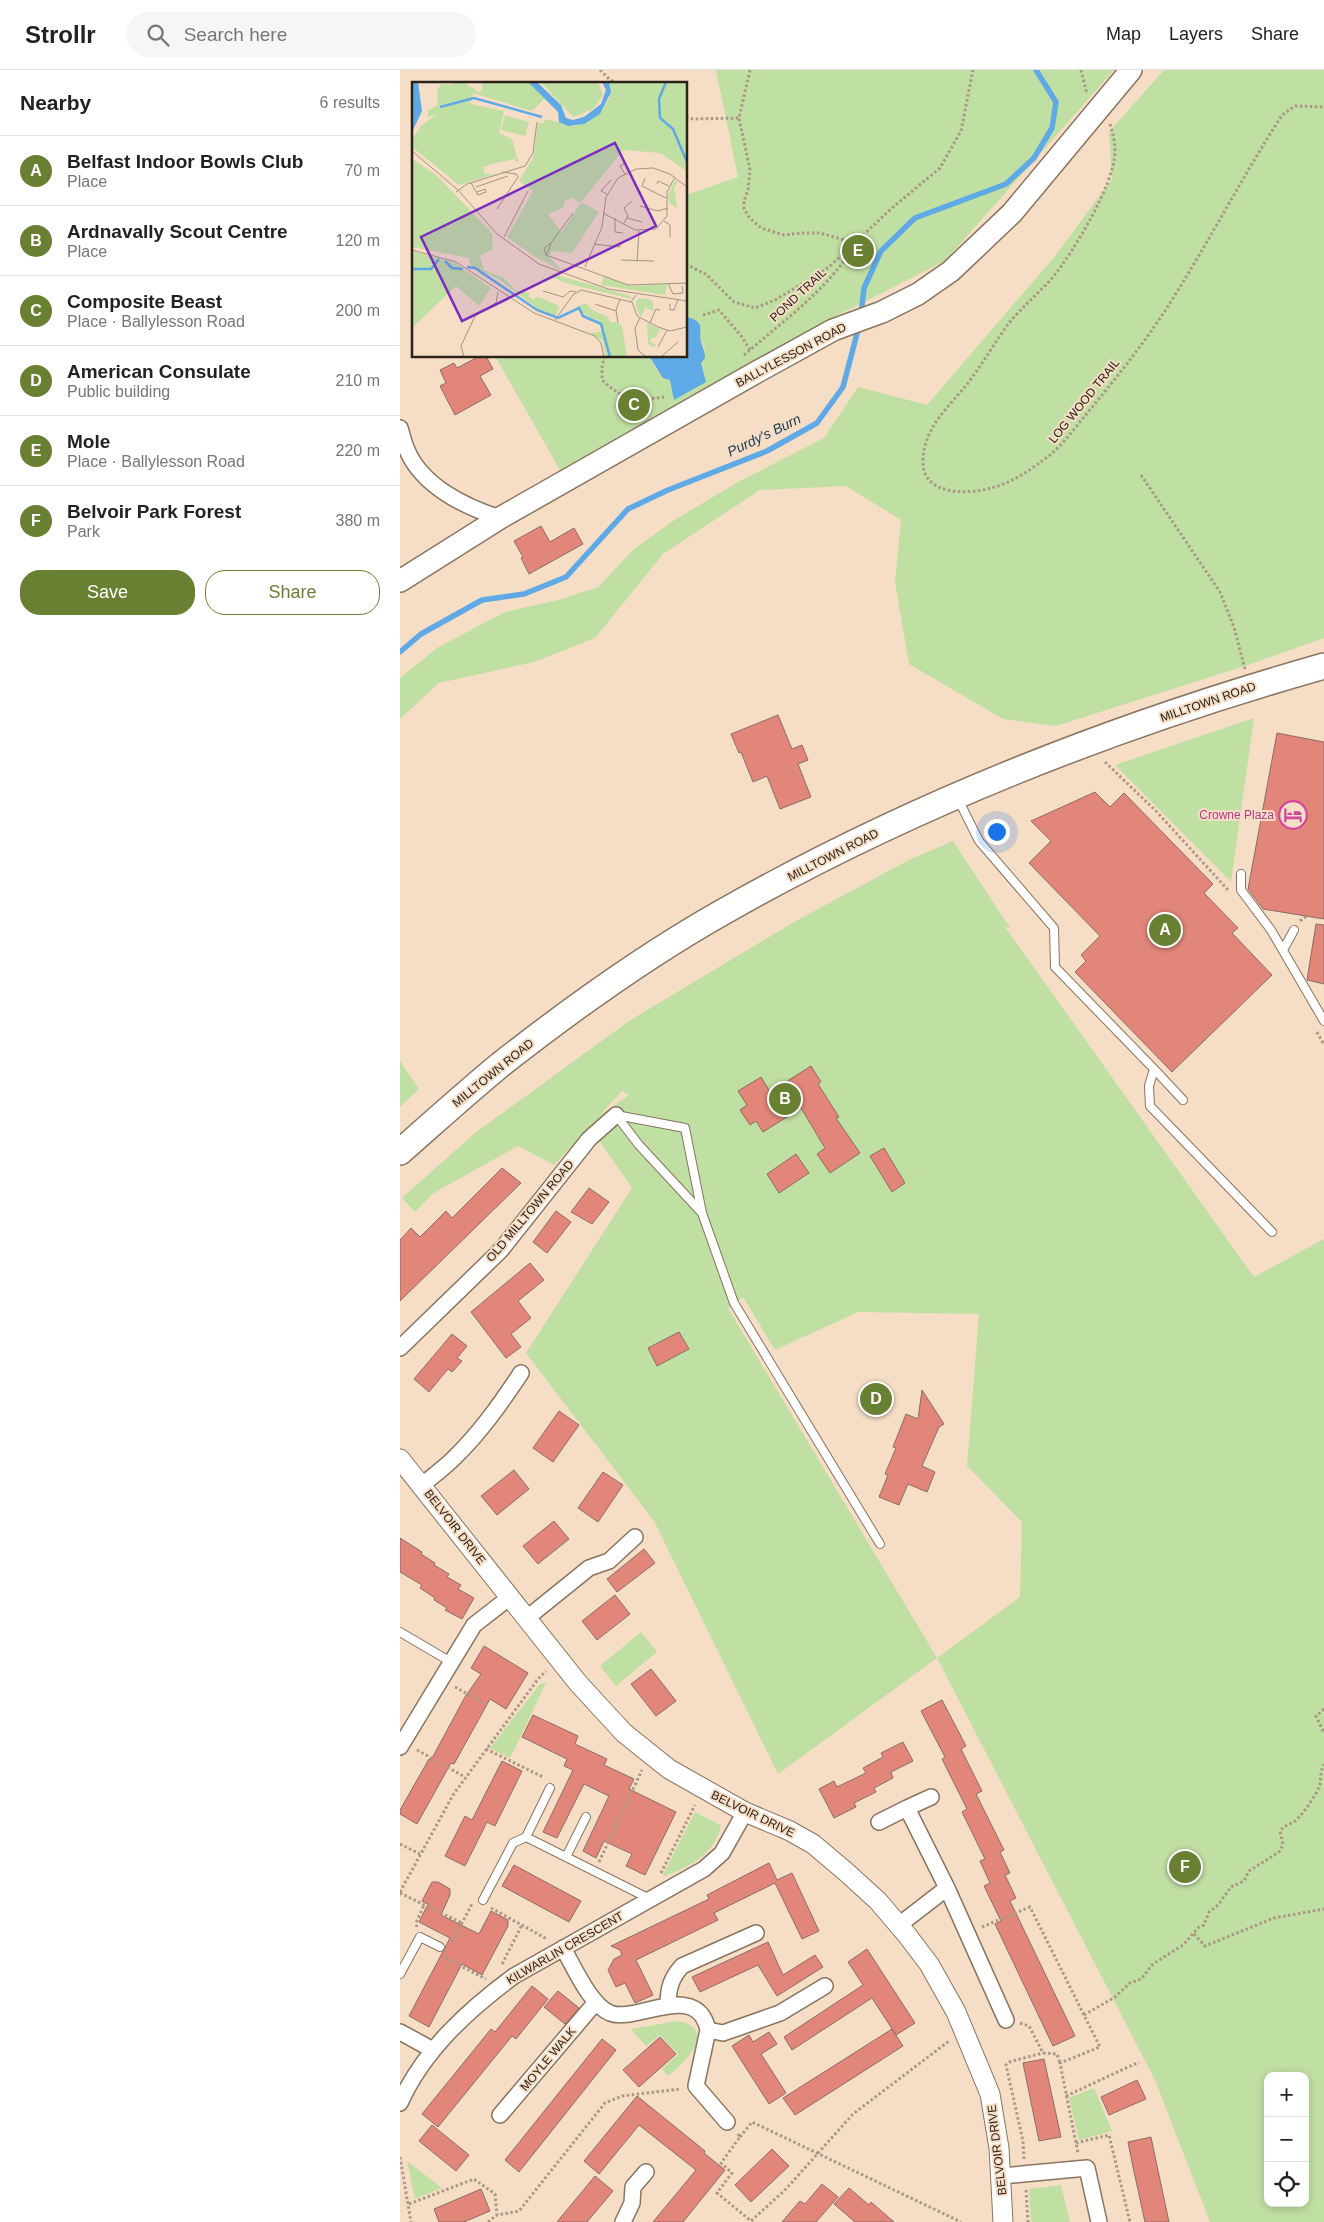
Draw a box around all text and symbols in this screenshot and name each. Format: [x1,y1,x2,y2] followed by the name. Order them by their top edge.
[126,12,476,57] search box
[25,21,96,48] text: Strollr
[144,21,172,49] icon: search
[184,24,287,45] text: Search here
[1106,24,1141,44] text: Map
[1169,24,1223,44] text: Layers
[1251,24,1299,44] text: Share
[412,82,688,358] inset map
[20,91,91,114] text: Nearby
[320,94,380,111] text: 6 results
[67,151,303,172] text: Belfast Indoor Bowls Club
[30,162,42,179] text: A
[344,162,380,179] text: 70 m
[67,173,107,190] text: Place
[67,221,288,242] text: Ardnavally Scout Centre
[30,232,42,249] text: B
[336,232,380,249] text: 120 m
[842,232,874,270] pin: E
[67,243,107,260] text: Place
[767,265,829,325] street label: POND TRAIL
[67,291,222,312] text: Composite Beast
[30,302,42,319] text: C
[336,302,380,319] text: 200 m
[67,313,245,330] text: Place · Ballylesson Road
[733,320,849,390] street label: BALLYLESSON ROAD
[1046,356,1123,446] street label: LOG WOOD TRAIL
[67,361,251,382] text: American Consulate
[30,372,42,389] text: D
[336,372,380,389] text: 210 m
[67,383,170,400] text: Public building
[618,386,650,424] pin: C
[725,410,804,460] water label: Purdy's Burn
[67,431,110,452] text: Mole
[31,442,41,459] text: E
[336,442,380,459] text: 220 m
[67,453,245,470] text: Place · Ballylesson Road
[67,501,241,522] text: Belvoir Park Forest
[31,512,41,529] text: F
[336,512,380,529] text: 380 m
[67,523,100,540] text: Park
[20,570,195,615] button: Save
[205,570,380,615] button: Share
[1158,679,1258,725] street label: MILLTOWN ROAD
[1278,800,1308,830] hotel icon: Crowne Plaza
[1199,808,1274,822] place label: Crowne Plaza
[984,819,1010,845] your location
[785,826,881,884] street label: MILLTOWN ROAD
[1149,911,1181,949] pin: A
[450,1036,537,1110] street label: MILLTOWN ROAD
[769,1080,801,1118] pin: B
[483,1157,577,1265] street label: OLD MILLTOWN ROAD
[860,1380,892,1418] pin: D
[421,1487,489,1567] street label: BELVOIR DRIVE
[709,1788,797,1840] street label: BELVOIR DRIVE
[1169,1848,1201,1886] pin: F
[504,1908,627,1987] street label: KILWARLIN CRESCENT
[517,2024,579,2094] street label: MOYLE WALK
[1264,2072,1309,2207] map controls
[1264,2072,1309,2117] button: +
[984,2104,1010,2196] street label: BELVOIR DRIVE
[1264,2117,1309,2162] button: −
[1264,2162,1309,2207] button: locate

